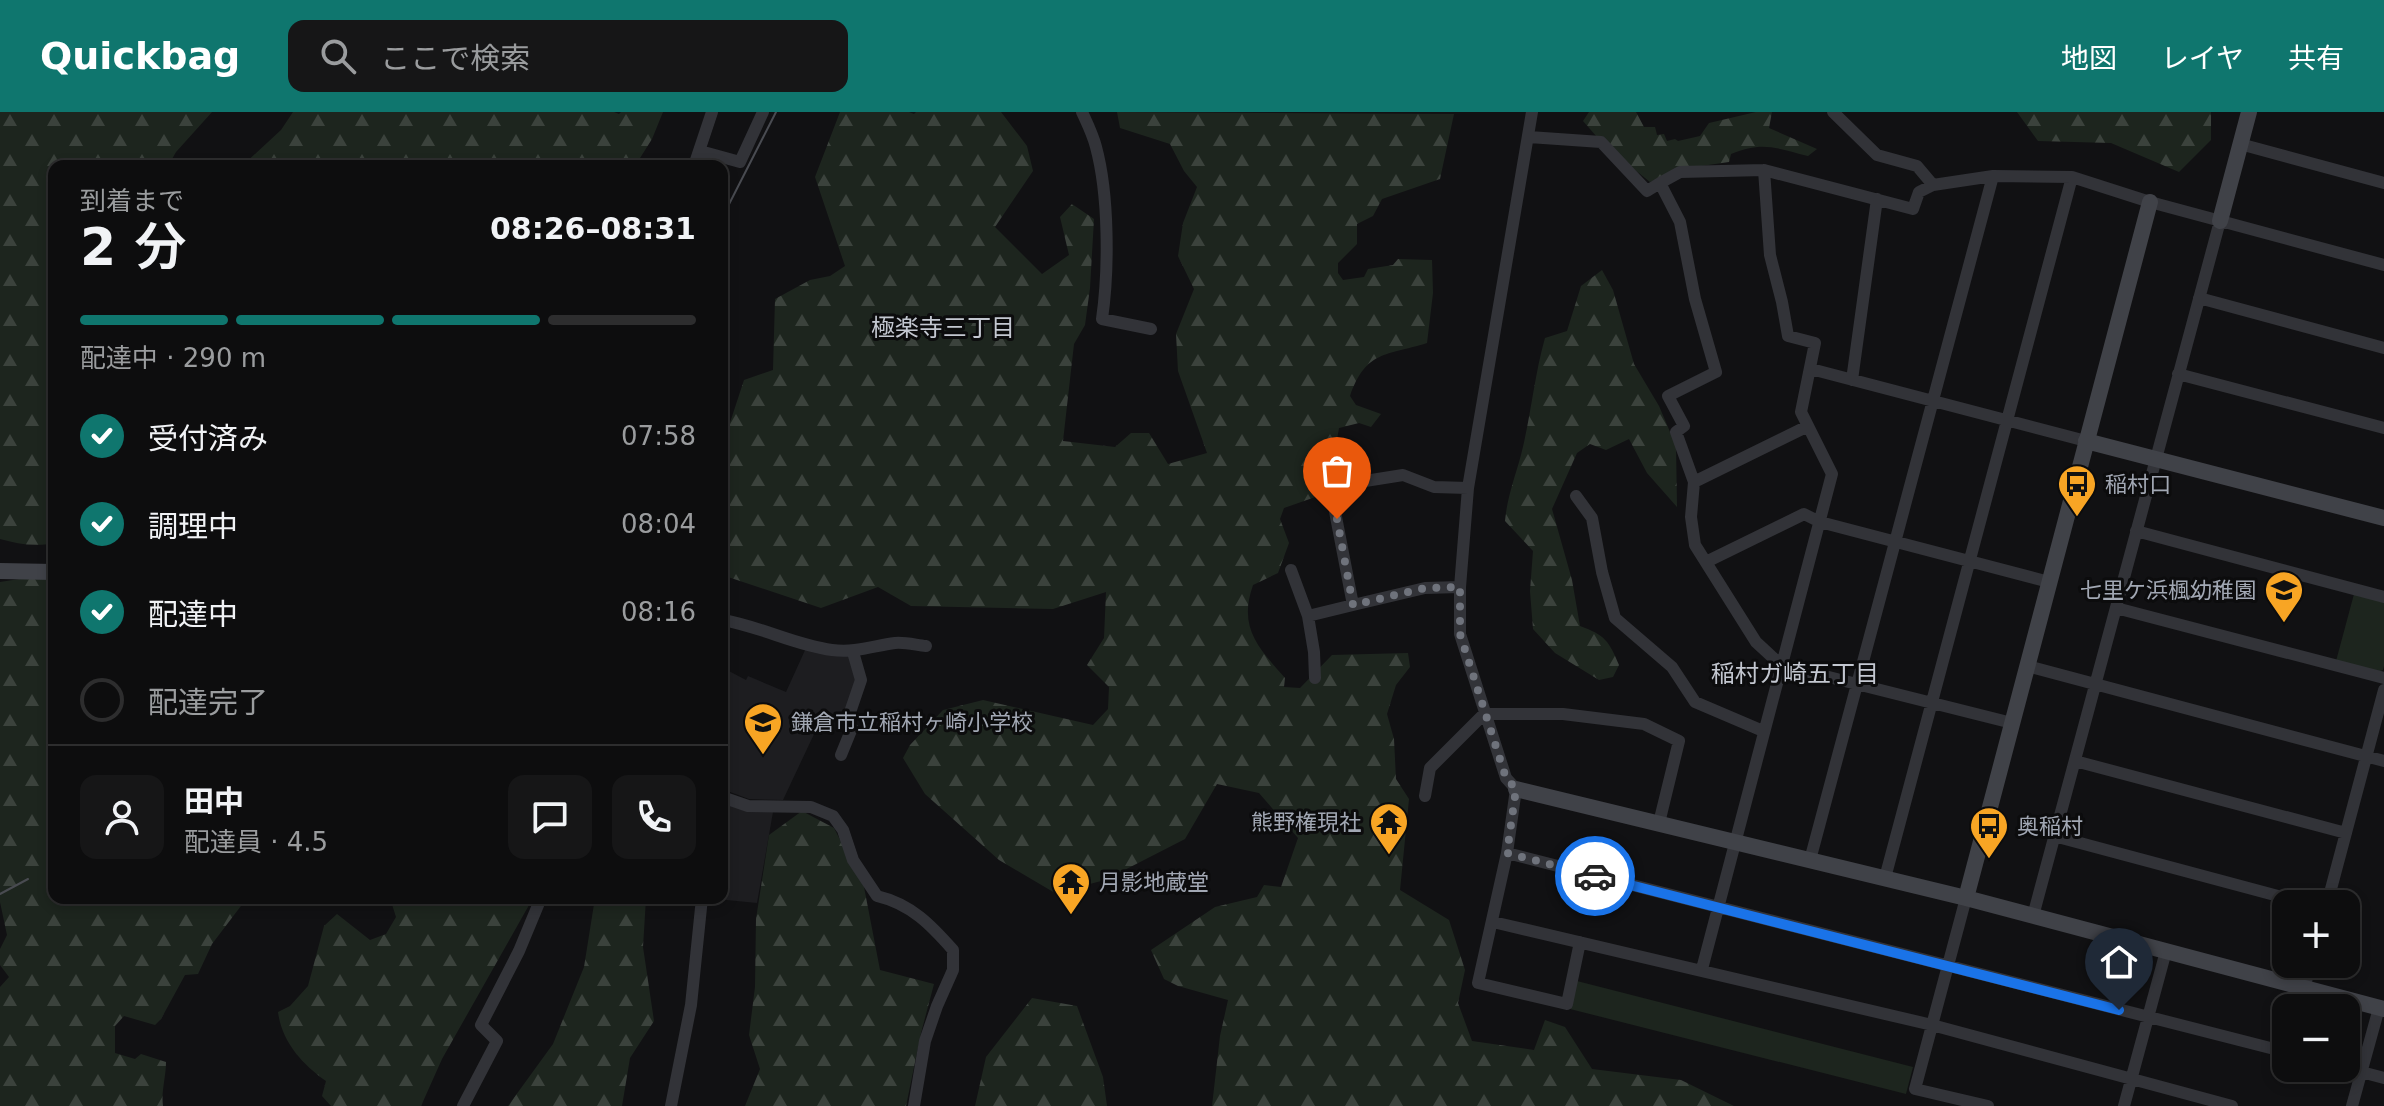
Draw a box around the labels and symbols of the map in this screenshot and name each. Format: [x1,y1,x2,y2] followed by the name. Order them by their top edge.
[871,314,1015,342] district label: 極楽寺三丁目
[1303,437,1371,519] pin
[2056,463,2098,518] bus stop icon: 稲村口
[2105,472,2171,497] place label: 稲村口
[2263,569,2305,624] school or university icon: 七里ケ浜楓幼稚園
[2080,578,2256,603] place label: 七里ケ浜楓幼稚園
[1711,660,1879,688] district label: 稲村ガ崎五丁目
[742,701,784,756] school or university icon: 鎌倉市立稲村ヶ崎小学校
[791,710,1033,735] place label: 鎌倉市立稲村ヶ崎小学校
[1368,801,1410,856] temple icon: 熊野権現社
[1968,805,2010,860] bus stop icon: 奥稲村
[1251,810,1361,835] place label: 熊野権現社
[2017,814,2083,839] place label: 奥稲村
[1555,836,1635,916] courier
[1050,861,1092,916] temple icon: 月影地蔵堂
[1099,870,1209,895] place label: 月影地蔵堂
[2085,928,2153,1010] pin

